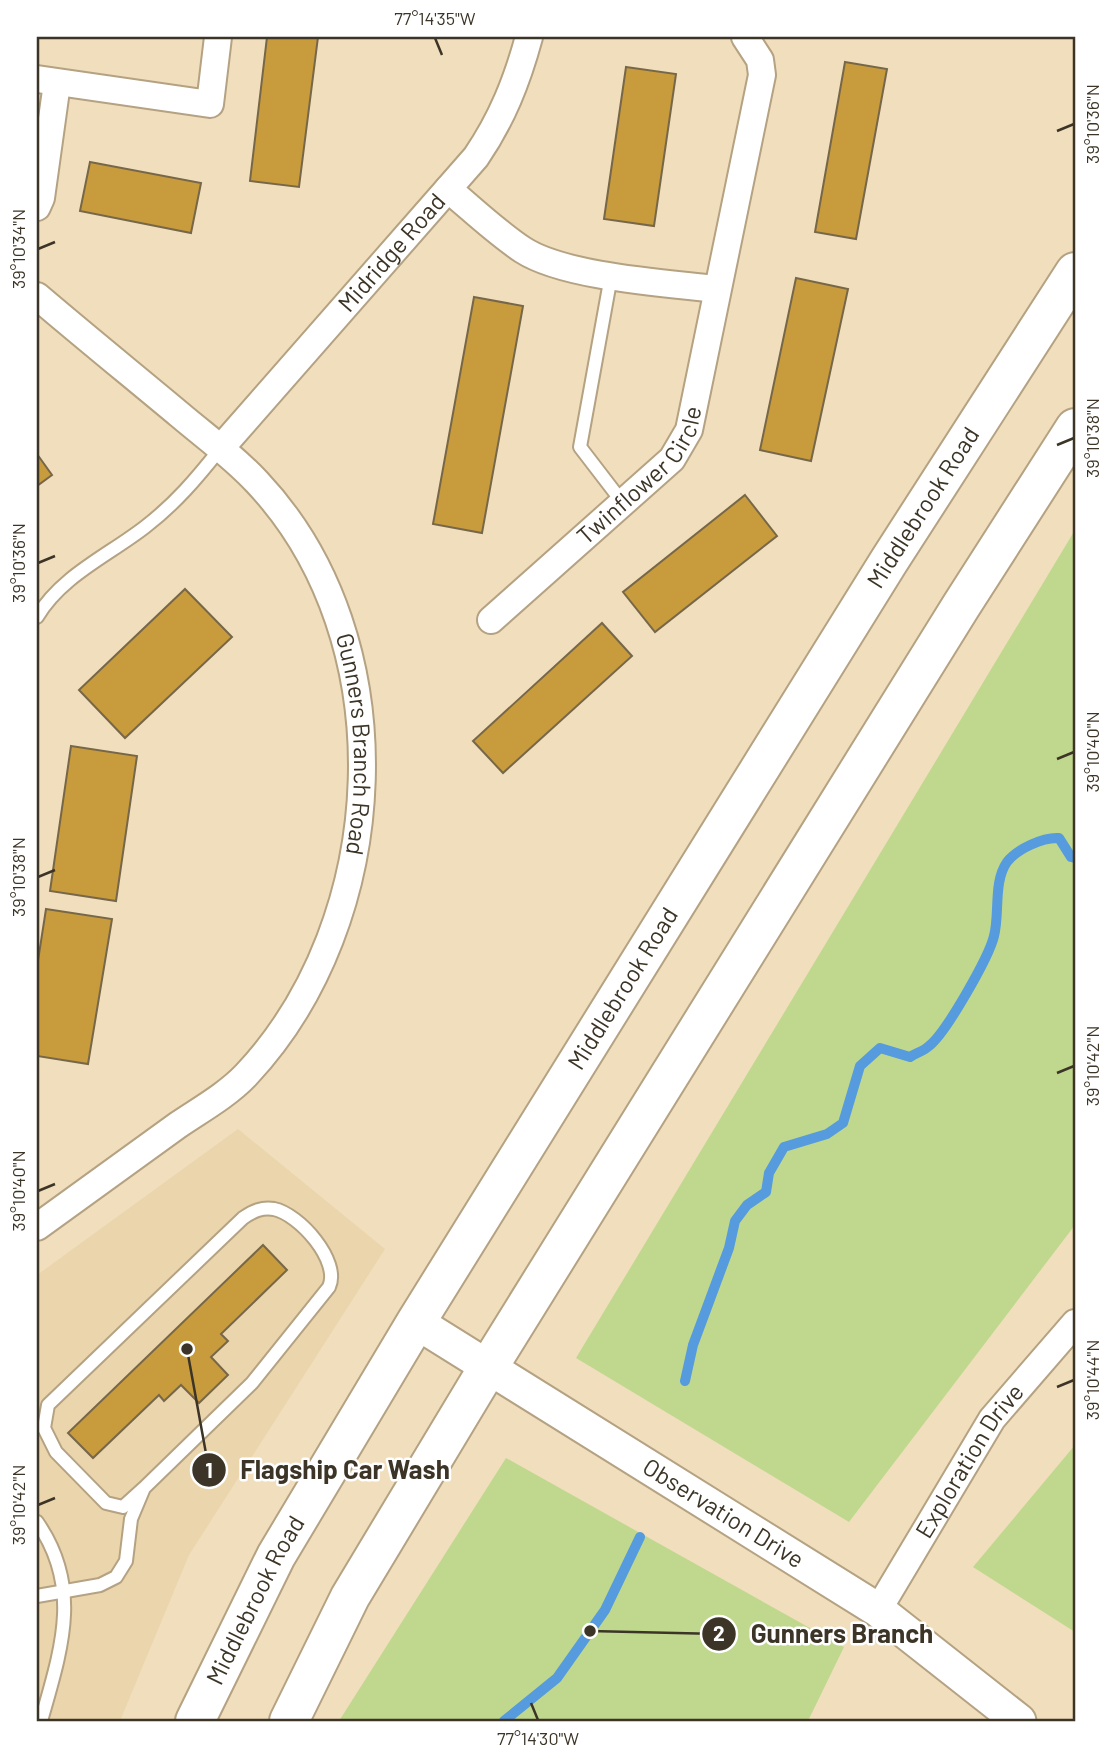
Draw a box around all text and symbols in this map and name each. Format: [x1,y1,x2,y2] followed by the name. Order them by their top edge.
[394,7,476,29] text: 77°14'35"W
[1081,84,1103,164] text: 39°10'36"N
[331,187,451,317] street label: Midridge Road
[7,209,29,289] text: 39°10'34"N
[1081,398,1103,478] text: 39°10'38"N
[570,403,707,550] street label: Twinflower Circle
[860,421,985,593] street label: Middlebrook Road
[7,523,29,603] text: 39°10'36"N
[331,630,378,858] street label: Gunners Branch Road
[1081,711,1103,793] text: 39°10'40"N
[7,837,29,917] text: 39°10'38"N
[561,901,683,1074] street label: Middlebrook Road
[1081,1026,1103,1106] text: 39°10'42"N
[7,1150,29,1232] text: 39°10'40"N
[1081,1340,1103,1420] text: 39°10'44"N
[908,1377,1029,1543] street label: Exploration Drive
[191,1447,464,1494] callout: Flagship Car Wash
[638,1451,810,1573] street label: Observation Drive
[240,1453,450,1484] text: Flagship Car Wash
[205,1457,213,1482] text: 1
[7,1465,29,1545] text: 39°10'42"N
[199,1510,310,1689] street label: Middlebrook Road
[701,1610,947,1657] callout: Gunners Branch
[751,1617,933,1648] text: Gunners Branch
[713,1620,725,1645] text: 2
[497,1727,579,1749] text: 77°14'30"W

